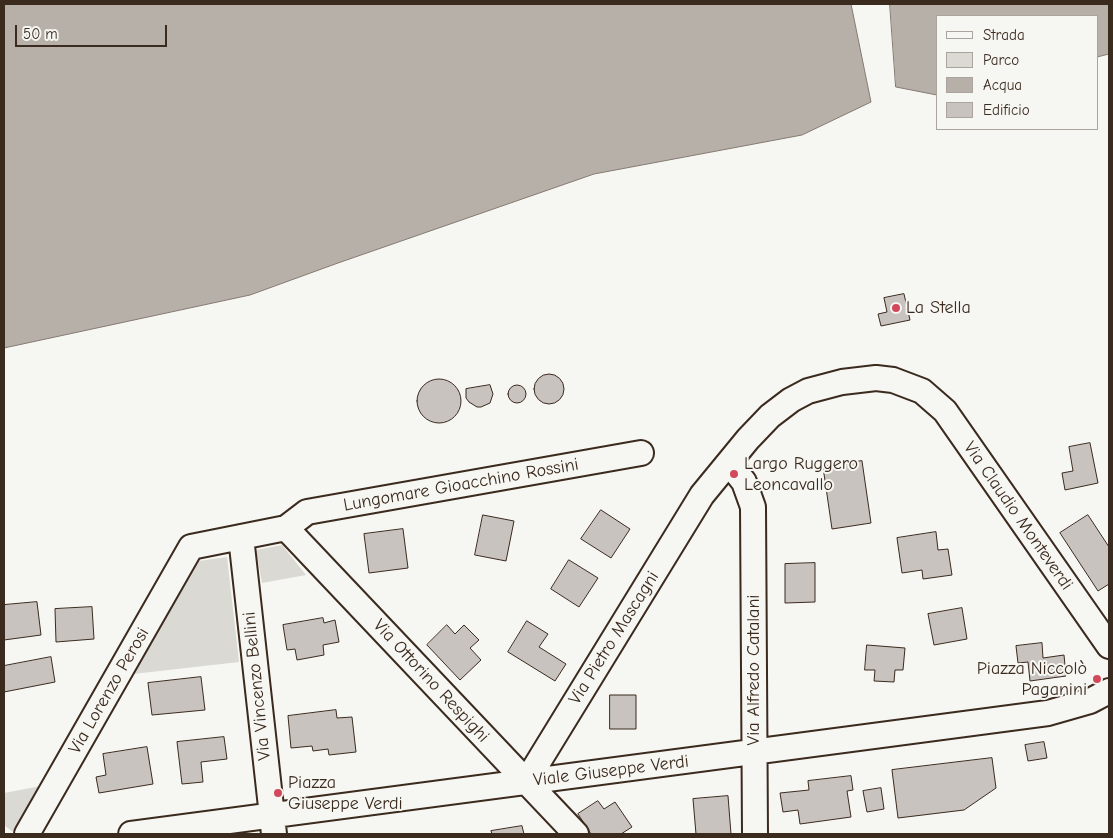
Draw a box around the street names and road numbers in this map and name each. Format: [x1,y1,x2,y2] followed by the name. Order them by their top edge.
[959,438,1077,594] street label: Via Claudio Monteverdi
[342,454,580,516] street label: Lungomare Gioacchino Rossini
[564,567,664,709] street label: Via Pietro Mascagni
[743,595,765,745] street label: Via Alfredo Catalani
[238,611,276,761] street label: Via Vincenzo Bellini
[368,615,494,747] street label: Via Ottorino Respighi
[64,624,154,758] street label: Via Lorenzo Perosi
[532,751,690,791] street label: Viale Giuseppe Verdi

